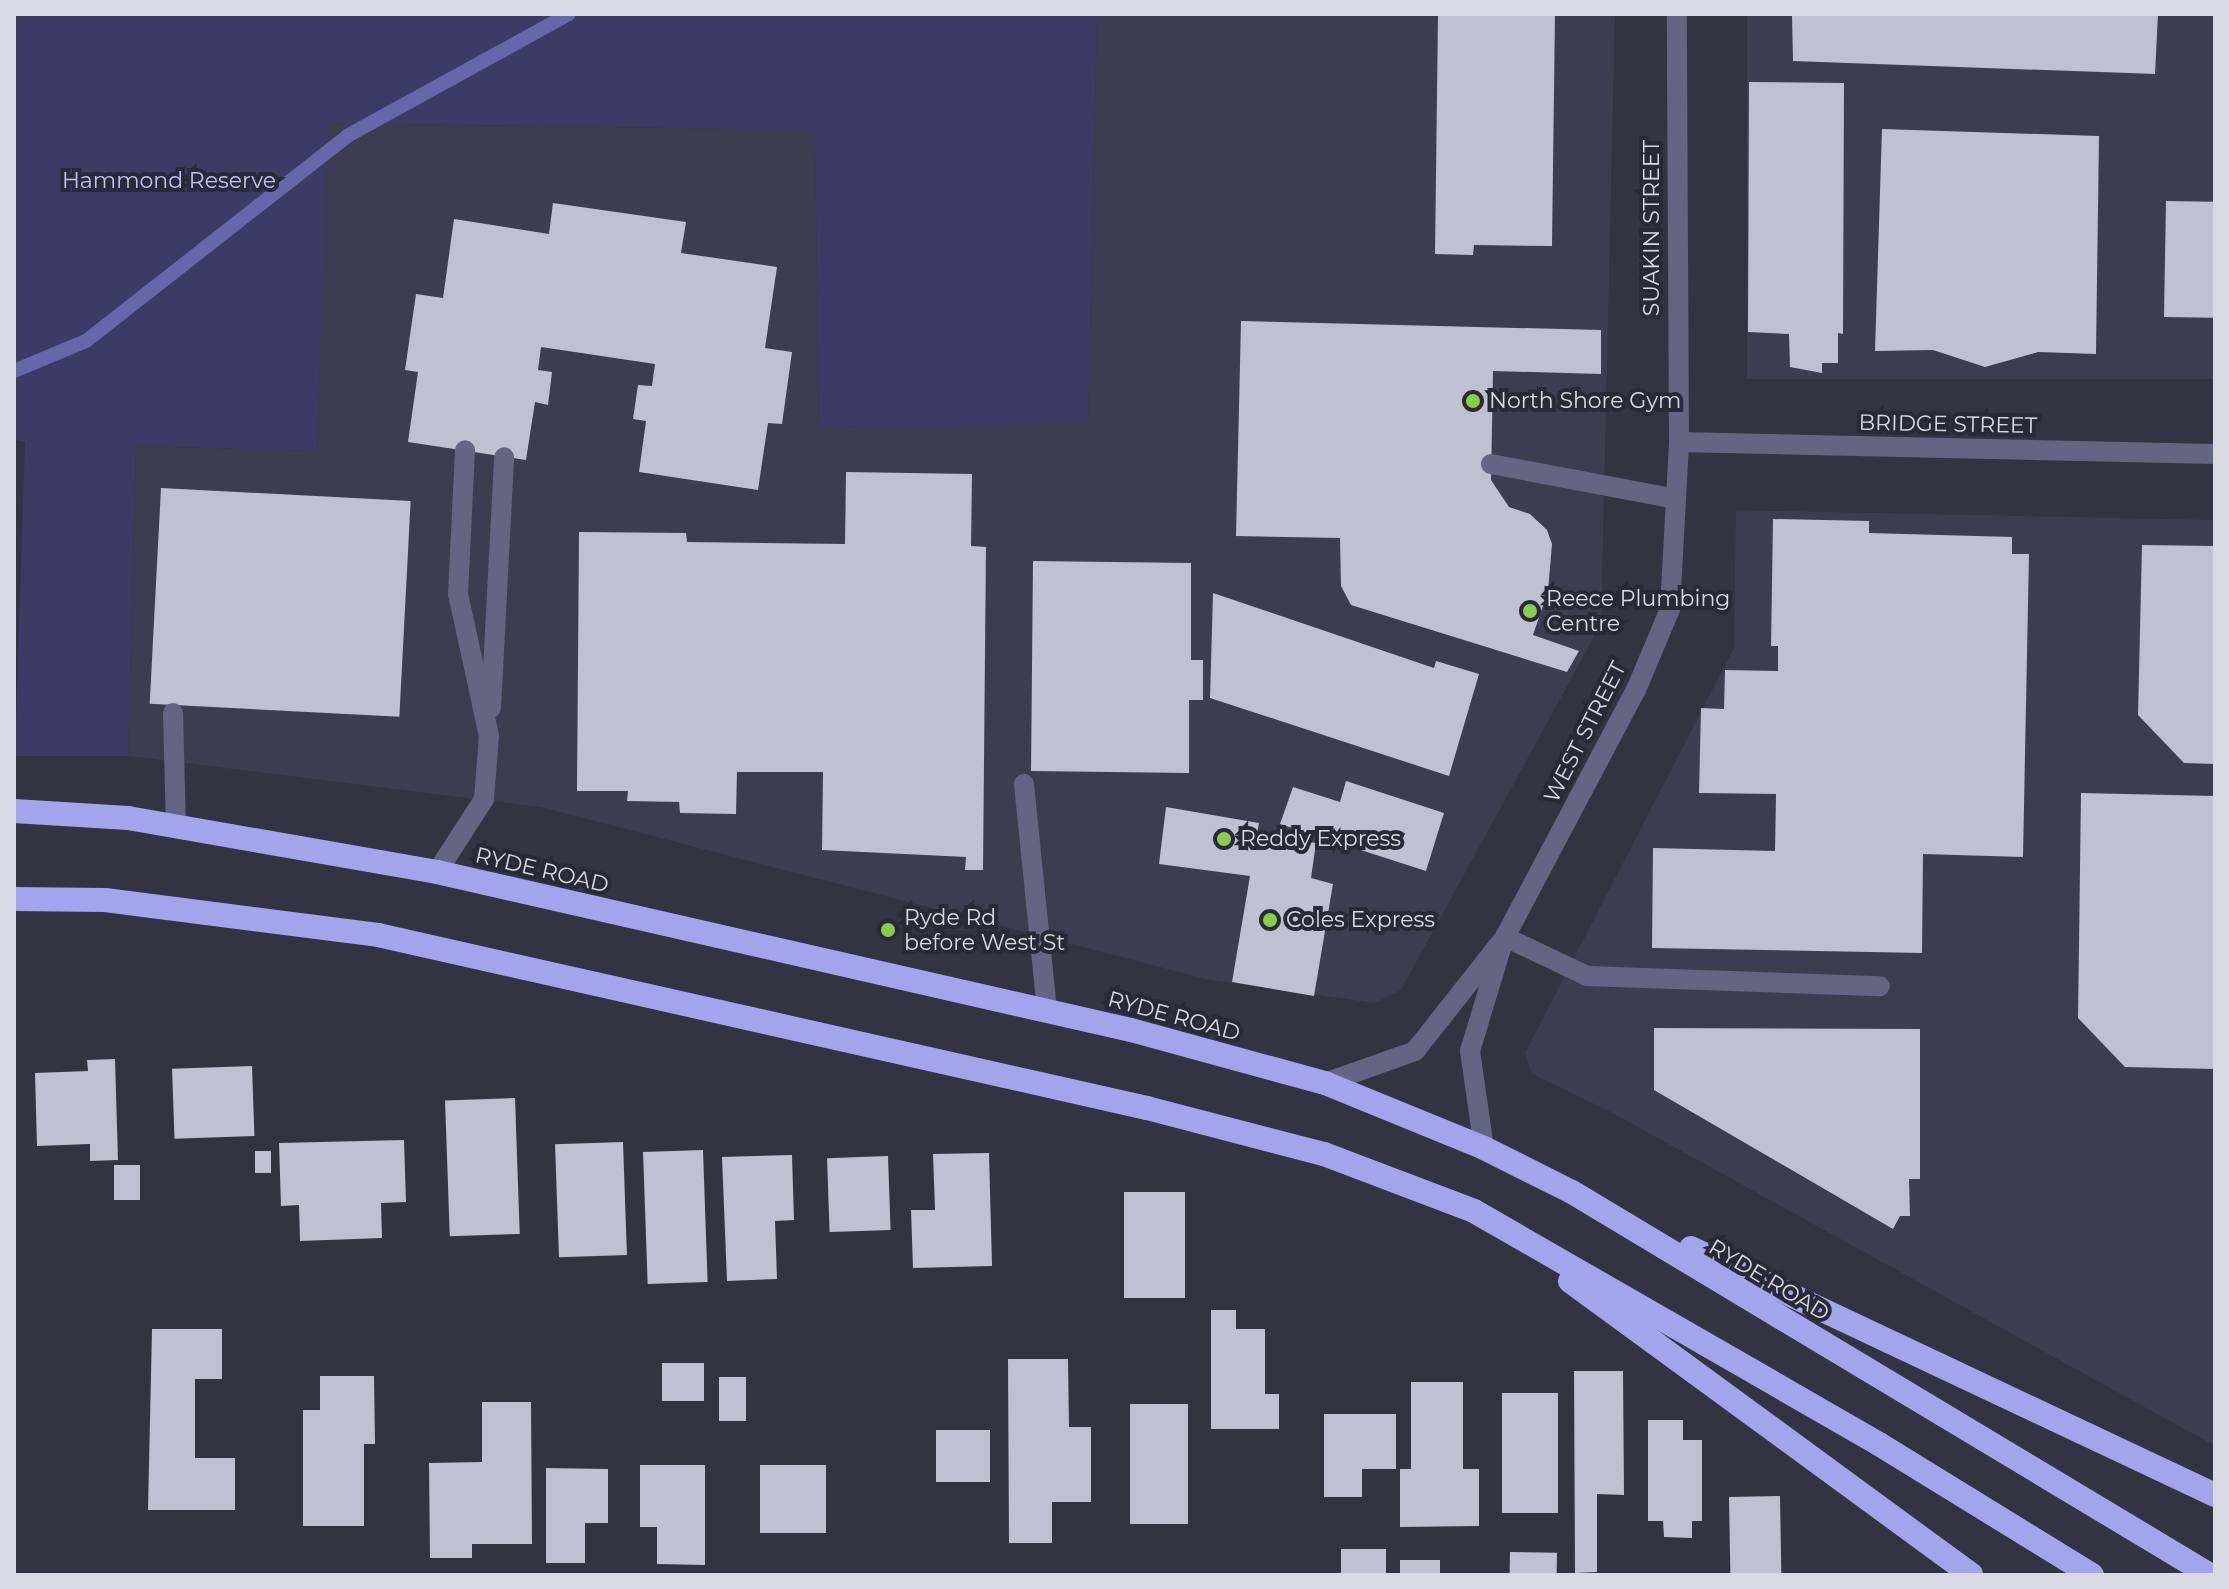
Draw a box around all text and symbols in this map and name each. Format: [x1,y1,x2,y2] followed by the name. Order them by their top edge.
[1639,140,1665,316] street label: SUAKIN STREET
[62,168,276,194] park label: Hammond Reserve
[1489,388,1681,414] place label: North Shore Gym
[1464,392,1482,410] marker: North Shore Gym
[1858,409,2038,439] street label: BRIDGE STREET
[1546,585,1730,636] place label: Reece Plumbing Centre
[1521,602,1539,620] marker: Reece Plumbing Centre
[1538,657,1632,807] street label: WEST STREET
[1240,826,1401,852] place label: Reddy Express
[1215,830,1233,848] marker: Reddy Express
[473,842,611,898] street label: RYDE ROAD
[904,904,1065,956] place label: Ryde Rd before West St
[1286,907,1435,933] place label: Coles Express
[1261,911,1279,929] marker: Coles Express
[879,921,897,939] marker: Ryde Rd before West St
[1105,986,1243,1046] street label: RYDE ROAD
[1704,1234,1834,1326] street label: RYDE ROAD

